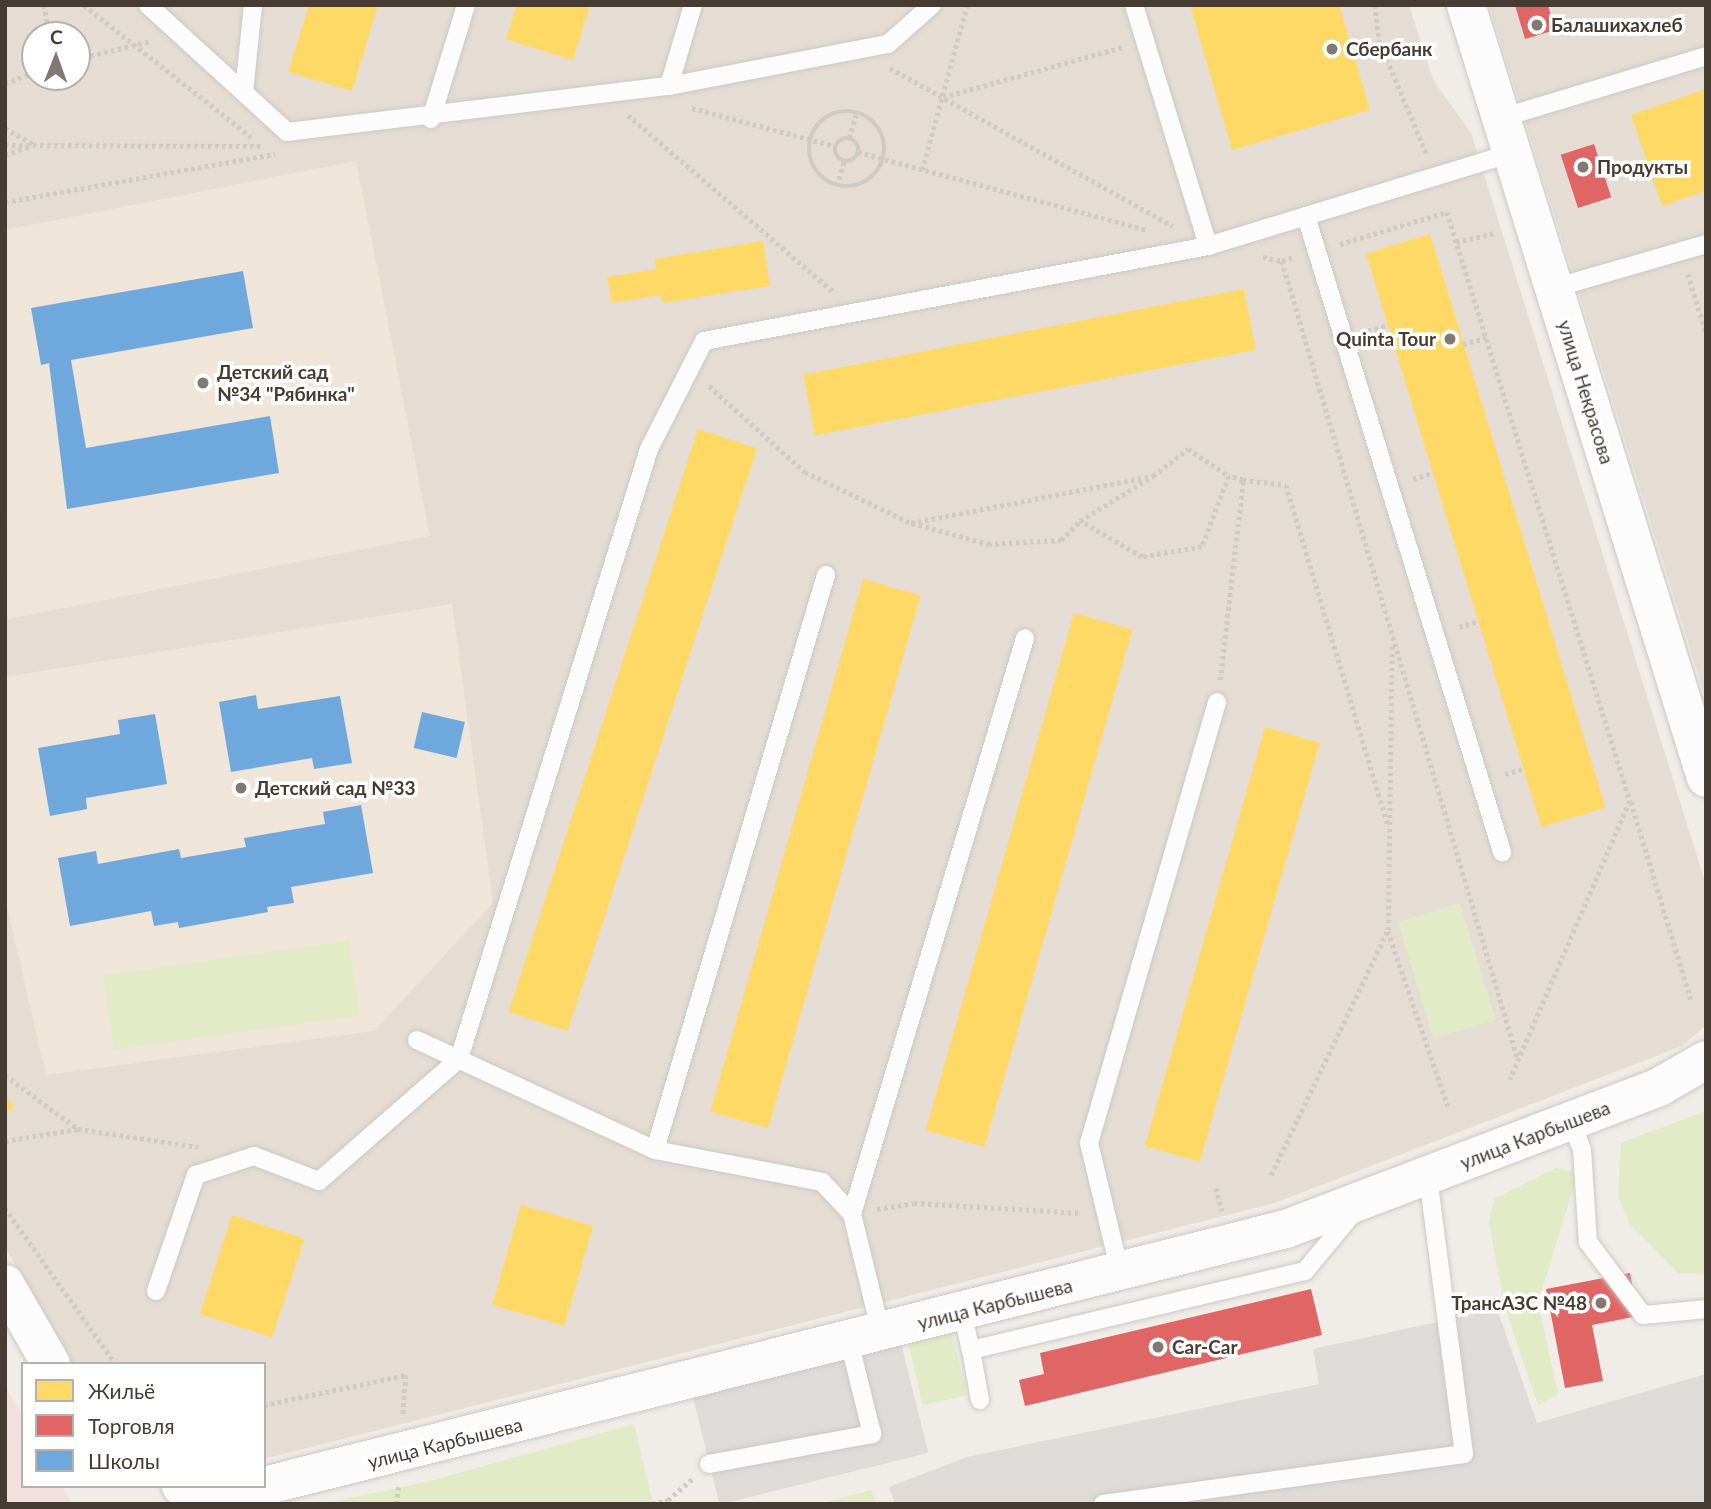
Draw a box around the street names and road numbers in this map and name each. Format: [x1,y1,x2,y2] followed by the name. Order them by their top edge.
[1553,317,1619,467] street label: улица Некрасова
[1457,1096,1613,1174] street label: улица Карбышева
[915,1274,1075,1334] street label: улица Карбышева
[365,1413,525,1473] street label: улица Карбышева

